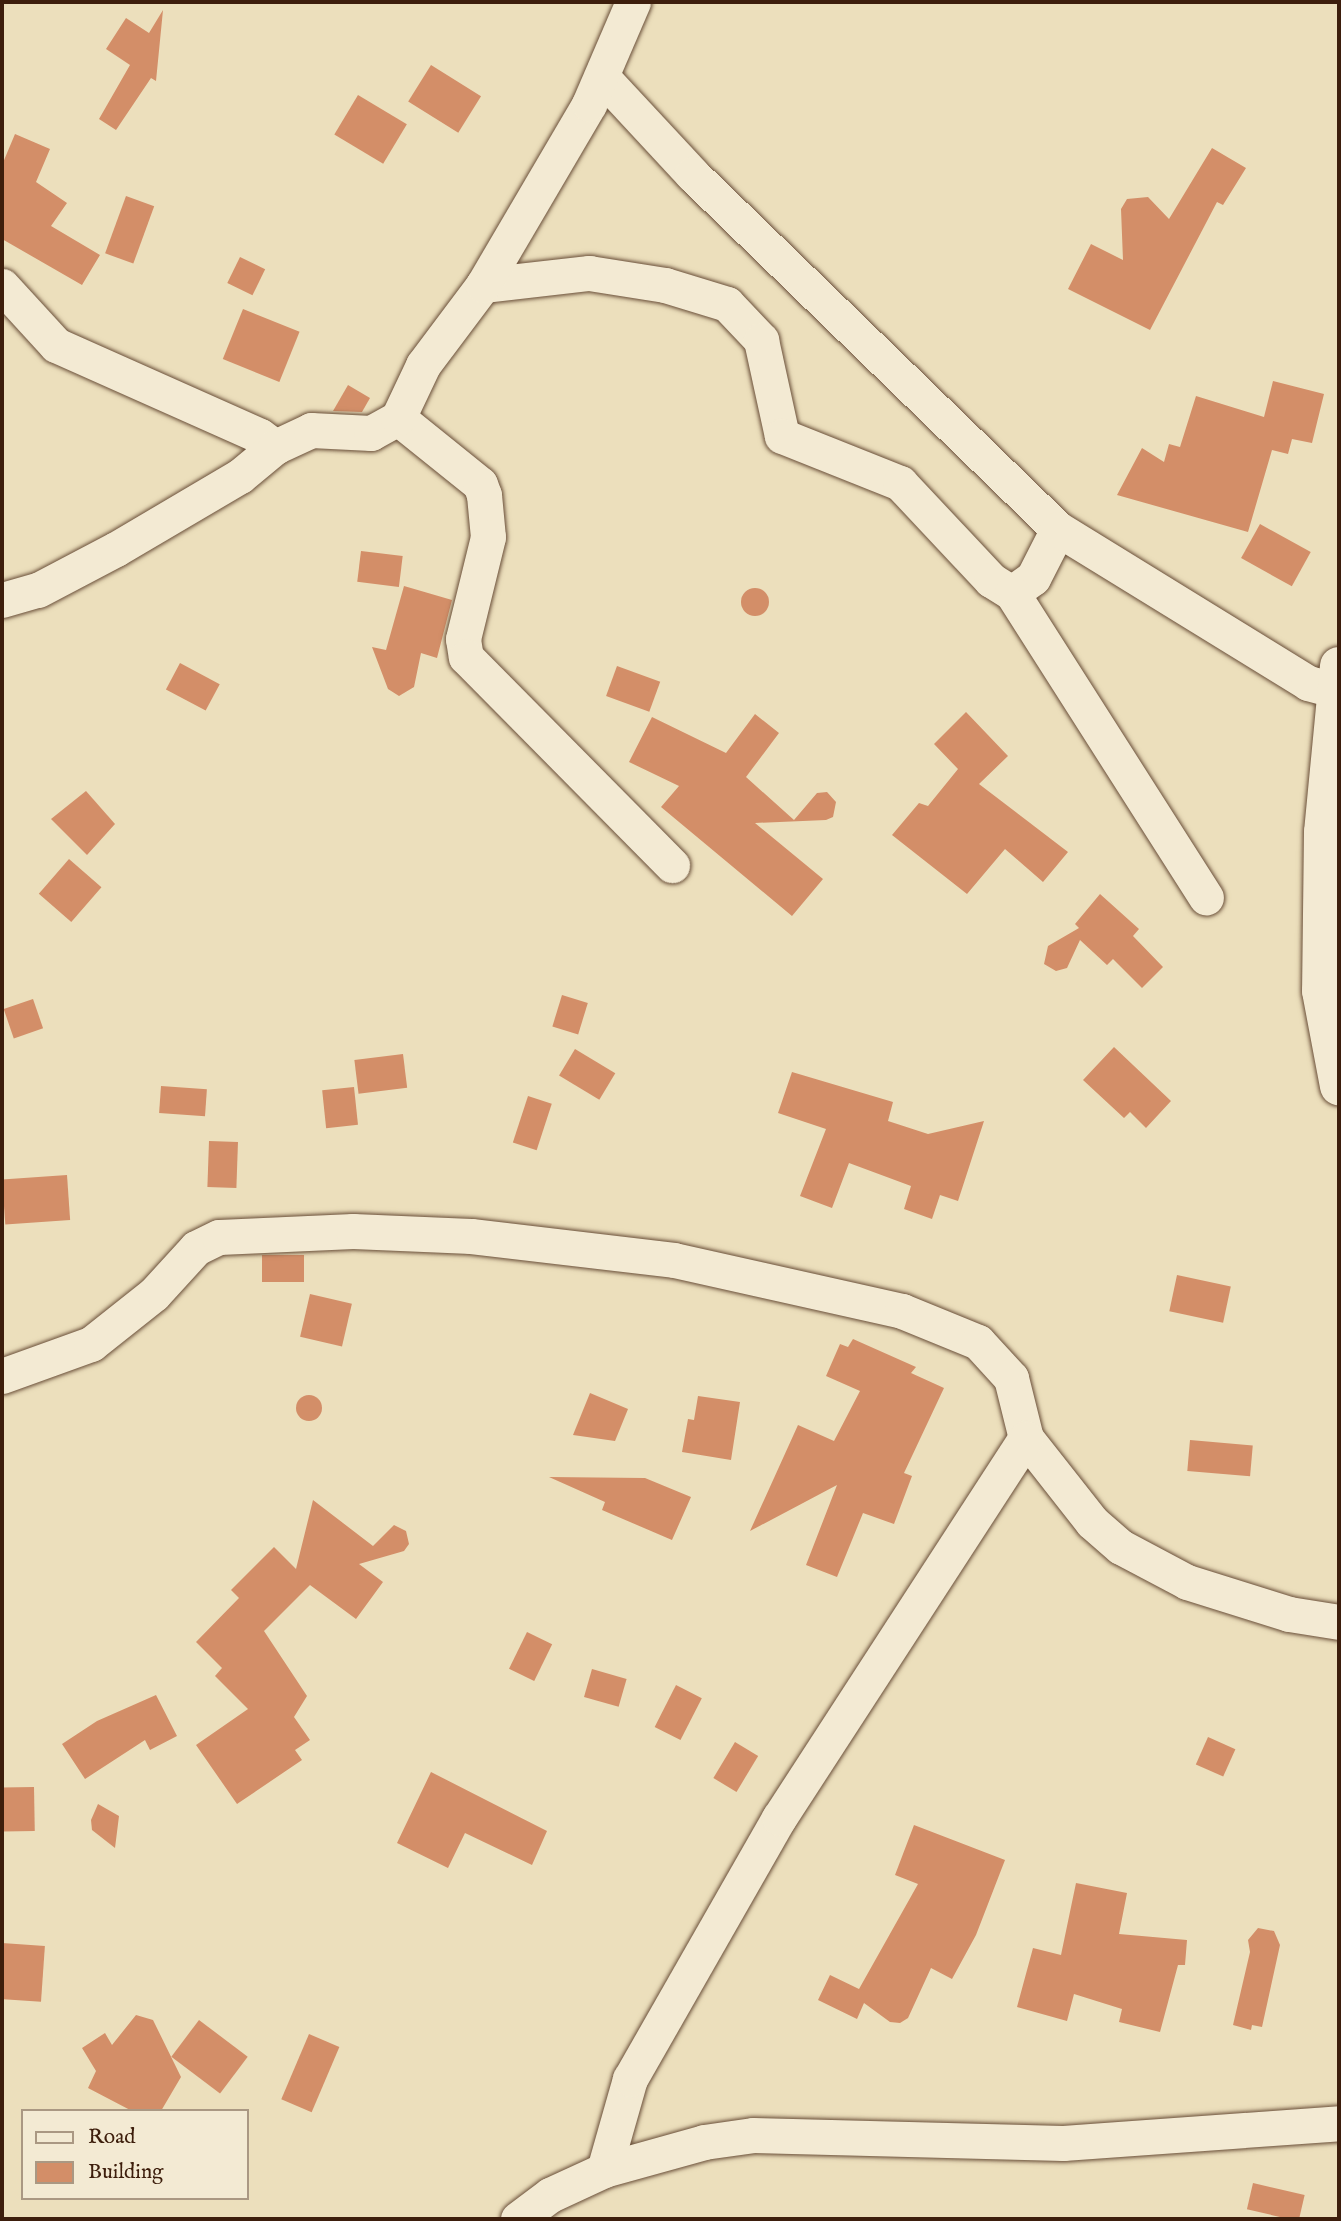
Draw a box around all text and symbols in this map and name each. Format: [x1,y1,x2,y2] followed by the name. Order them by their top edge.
[21,2109,248,2200] legend
[88,2124,135,2151] text: Road
[88,2159,163,2186] text: Building

